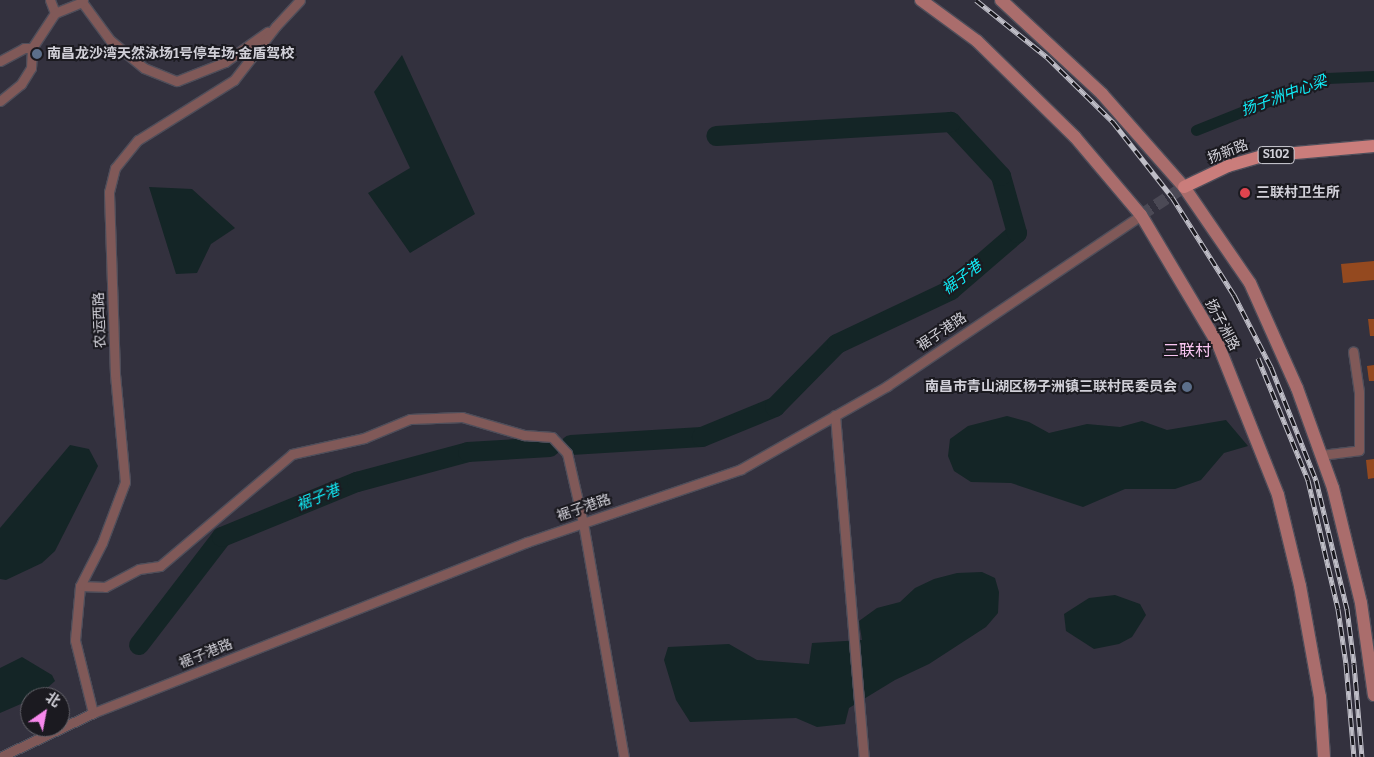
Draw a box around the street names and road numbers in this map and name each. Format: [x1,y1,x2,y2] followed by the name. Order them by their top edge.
[1205,137,1251,167] street label: 扬新路
[1257,146,1295,164] road number: S102
[91,292,109,348] street label: 农运西路
[1201,296,1243,354] street label: 扬子洲路
[914,309,970,355] street label: 裾子港路
[555,491,613,525] street label: 裾子港路
[177,636,235,672] street label: 裾子港路

